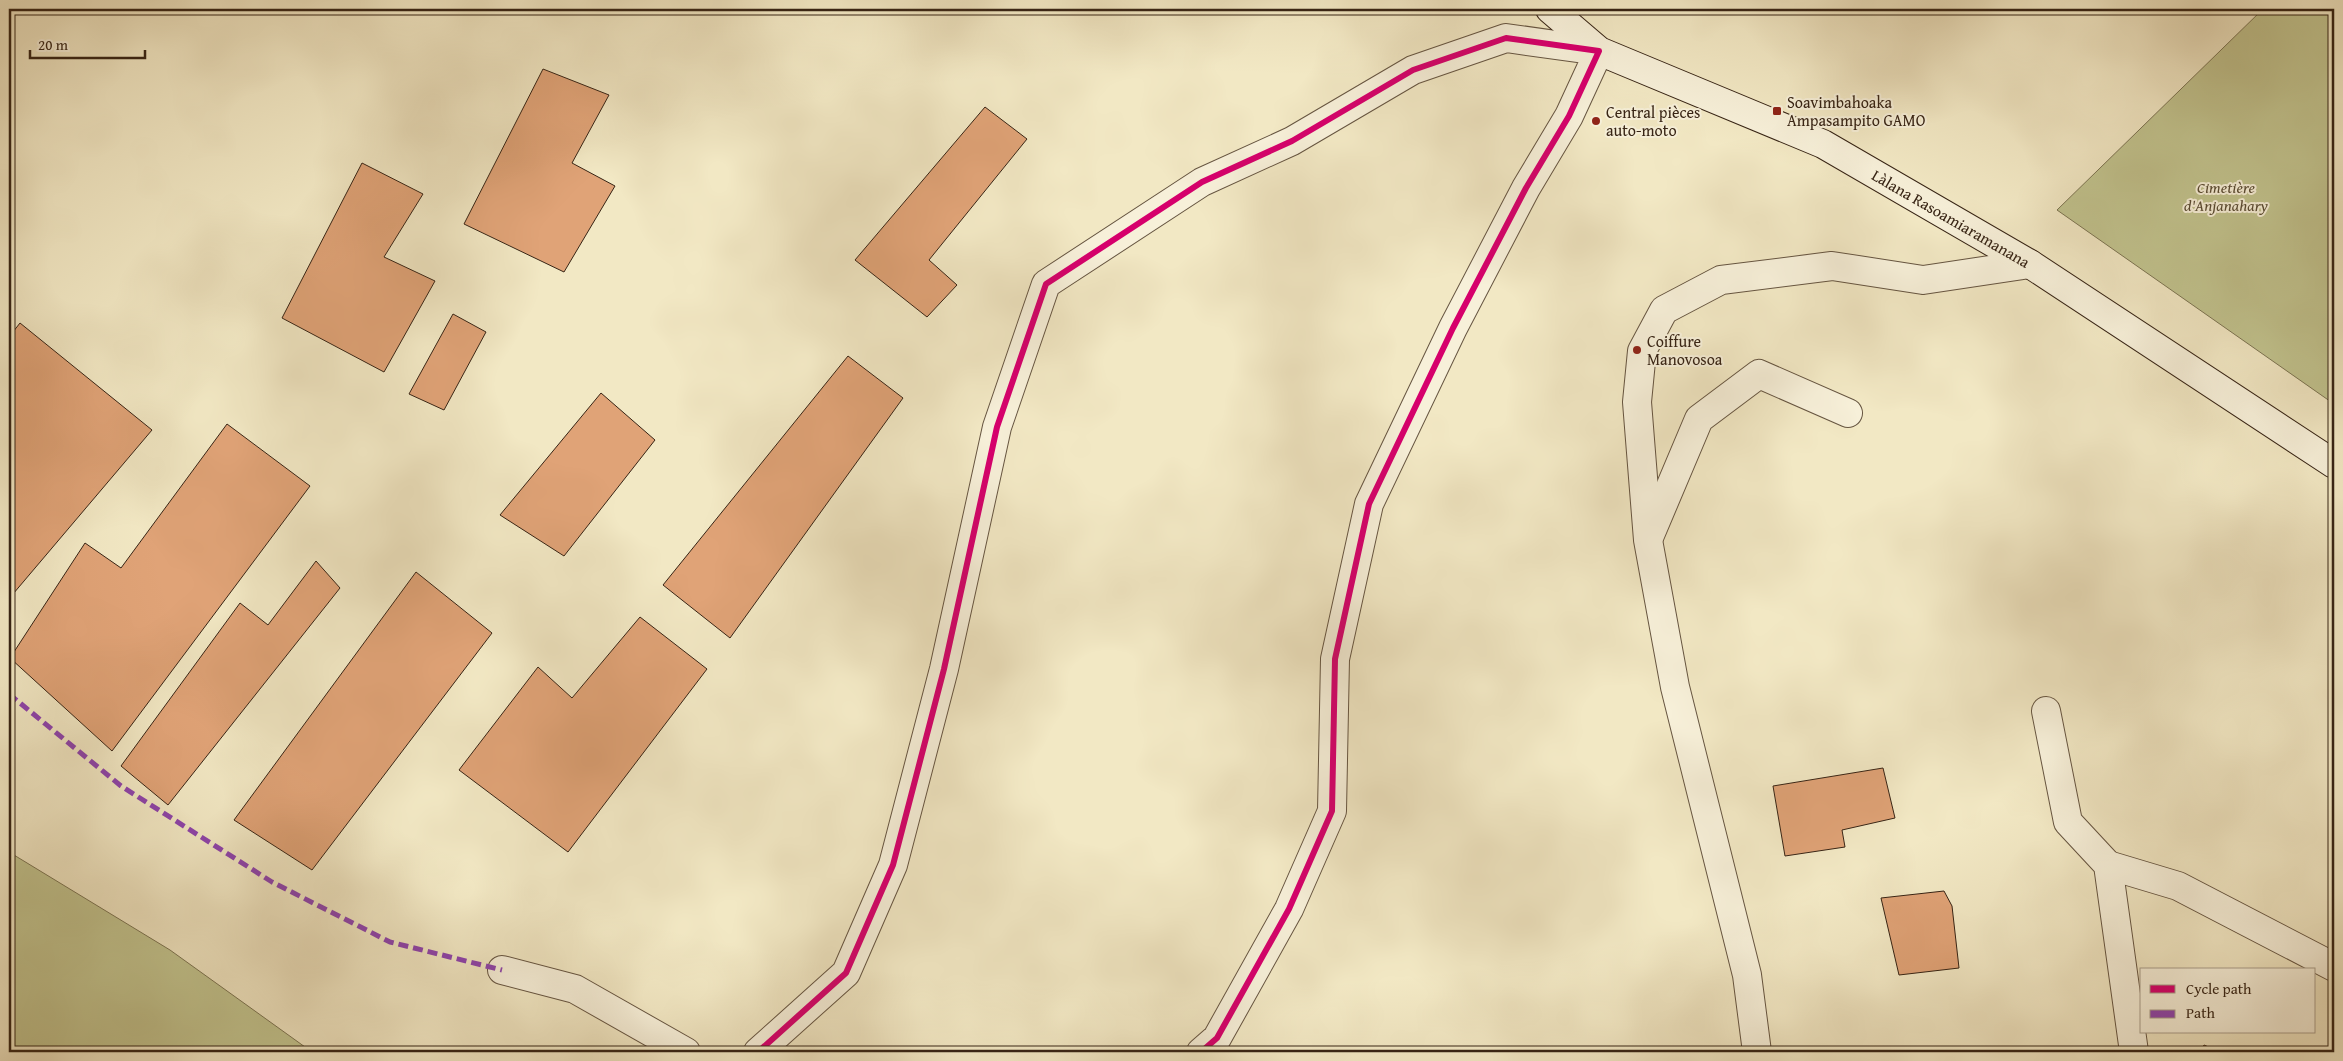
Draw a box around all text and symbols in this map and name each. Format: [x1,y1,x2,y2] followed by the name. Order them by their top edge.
[30,28,145,60] scale bar
[38,34,69,55] text: 20 m
[1787,90,1926,132] place label: Soavimbahoaka Ampasampito GAMO
[1606,100,1700,142] place label: Central pièces auto-moto
[1771,105,1783,117] marker: Soavimbahoaka Ampasampito GAMO
[1590,115,1602,127] marker: Central pièces auto-moto
[1867,163,2035,274] street label: Làlana Rasoamiaramanana
[2184,175,2269,217] park label: Cimetière d'Anjanahary
[1647,329,1723,371] place label: Coiffure Manovosoa
[1631,344,1643,356] marker: Coiffure Manovosoa
[2140,968,2316,1034] legend
[2186,978,2252,999] text: Cycle path
[2186,1002,2215,1023] text: Path

